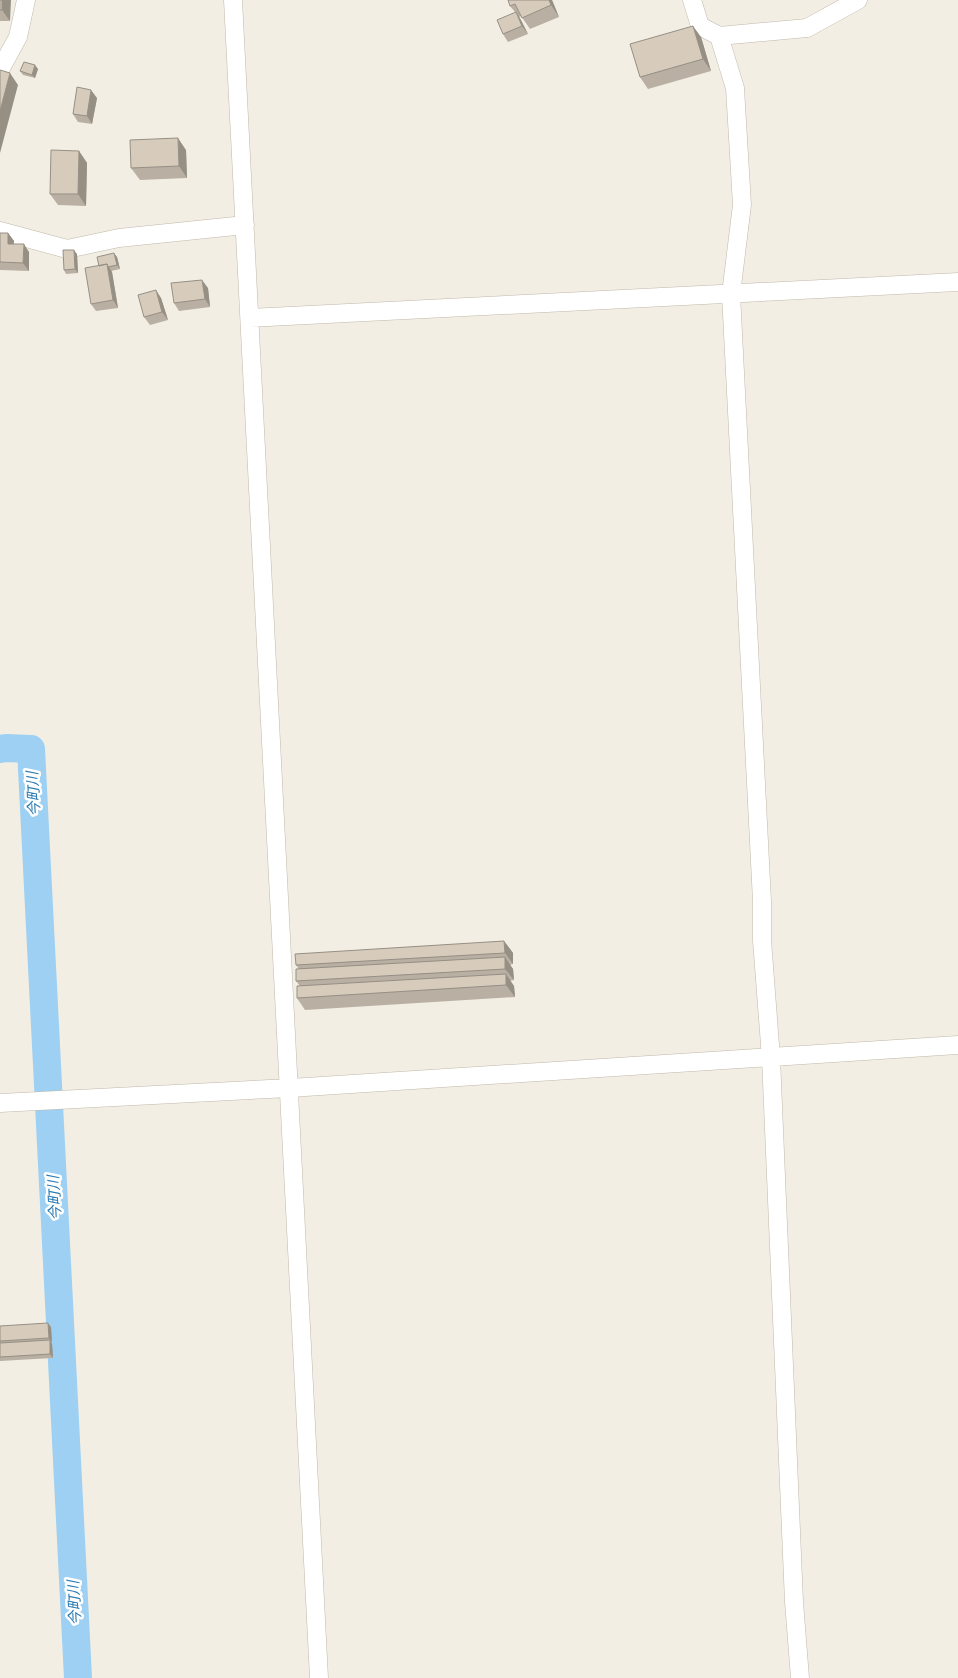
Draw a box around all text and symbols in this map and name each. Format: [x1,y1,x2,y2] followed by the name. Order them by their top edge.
[21,769,45,817] water label: 今町川
[42,1173,66,1221] water label: 今町川
[62,1578,86,1626] water label: 今町川

